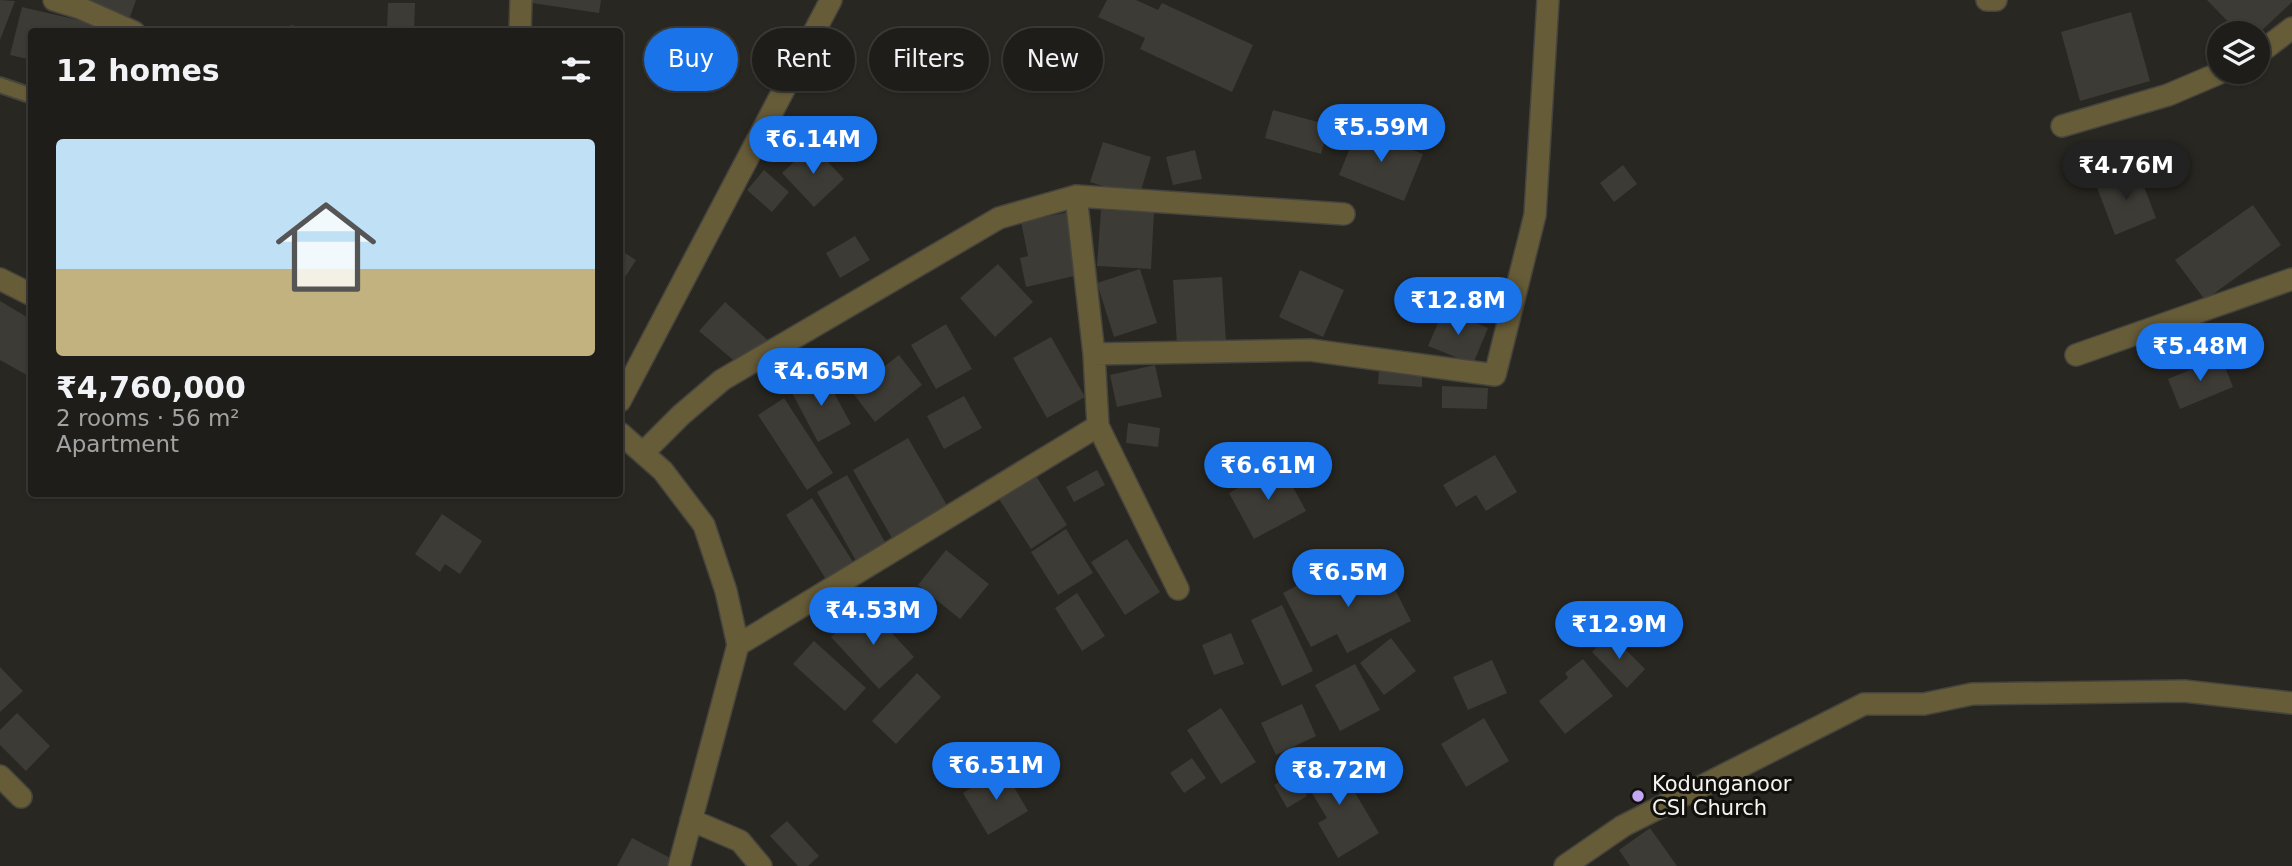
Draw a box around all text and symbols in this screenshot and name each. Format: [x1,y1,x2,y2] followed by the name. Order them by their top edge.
[2207,21,2270,84] map controls
[2207,21,2270,84] button: layers
[644,28,738,91] chip: Buy
[752,28,855,91] chip: Rent
[869,28,989,91] chip: Filters
[1003,28,1103,91] chip: New
[557,51,595,89] icon: filters
[56,53,220,88] text: 12 homes
[1324,104,1438,164] pin: ₹5.59M
[1333,114,1429,140] text: ₹5.59M
[756,116,870,176] pin: ₹6.14M
[765,126,861,152] text: ₹6.14M
[2069,142,2183,202] pin: ₹4.76M
[2078,152,2174,178] text: ₹4.76M
[263,184,389,310] icon: home
[1401,278,1515,337] pin: ₹12.8M
[1410,287,1506,313] text: ₹12.8M
[2143,324,2257,383] pin: ₹5.48M
[2152,333,2248,359] text: ₹5.48M
[764,348,878,408] pin: ₹4.65M
[773,358,869,384] text: ₹4.65M
[56,370,246,405] text: ₹4,760,000
[56,405,240,431] text: 2 rooms · 56 m²
[56,431,179,457] text: Apartment
[1211,442,1325,502] pin: ₹6.61M
[1220,452,1316,478] text: ₹6.61M
[1299,550,1397,609] pin: ₹6.5M
[1308,559,1388,585] text: ₹6.5M
[816,588,930,647] pin: ₹4.53M
[825,597,921,623] text: ₹4.53M
[1562,602,1676,661] pin: ₹12.9M
[1571,611,1667,637] text: ₹12.9M
[939,742,1053,802] pin: ₹6.51M
[1282,748,1396,807] pin: ₹8.72M
[948,752,1044,778] text: ₹6.51M
[1291,757,1387,783] text: ₹8.72M
[1652,772,1792,820] place label: Kodunganoor CSI Church
[1630,788,1646,804] marker: Kodunganoor CSI Church

